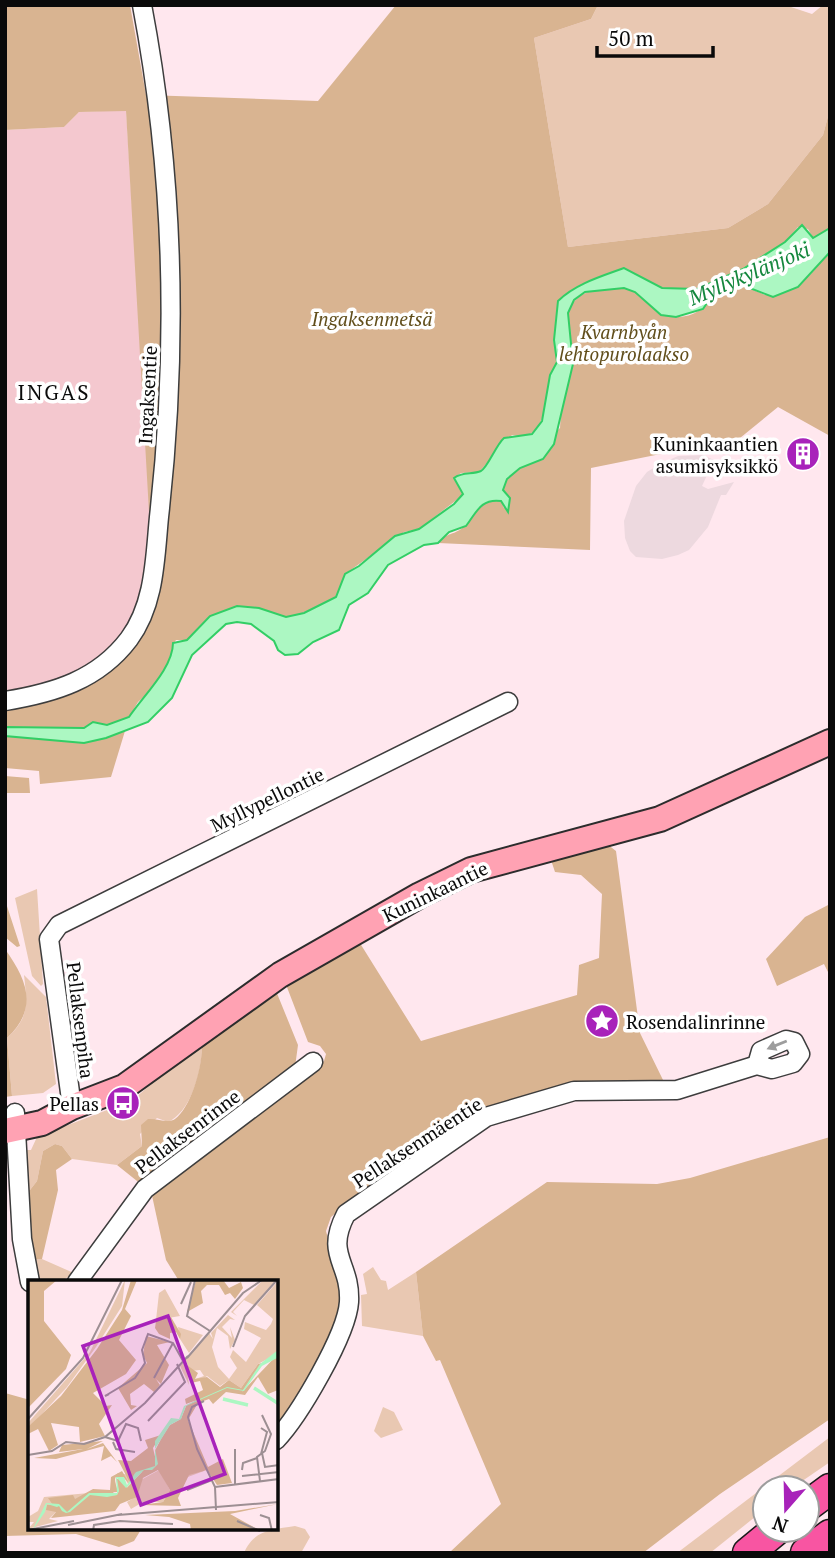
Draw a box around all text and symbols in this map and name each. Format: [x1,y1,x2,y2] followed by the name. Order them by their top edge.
[597,14,712,58] scale bar
[608,24,654,52] text: 50 m
[683,235,814,312] water label: Myllykylänjoki
[311,306,433,331] park label: Ingaksenmetsä
[559,319,689,366] park label: Kvarnbyån lehtopurolaakso
[132,345,162,445] street label: Ingaksentie
[18,378,90,406] district label: INGAS
[653,431,778,478] place label: Kuninkaantien asumisyksikkö
[784,435,822,473] building icon: Kuninkaantien asumisyksikkö
[206,761,328,837] street label: Myllypellontie
[378,855,492,927] street label: Kuninkaantie
[61,960,101,1080] street label: Pellaksenpiha
[583,1002,621,1040] place icon: Rosendalinrinne
[626,1009,765,1034] place label: Rosendalinrinne
[766,1039,787,1050] one-way arrow
[129,1083,245,1179] street label: Pellaksenrinne
[104,1084,142,1122] bus stop icon: Pellas
[49,1091,99,1116] place label: Pellas
[348,1091,486,1193] street label: Pellaksenmäentie
[28,1280,278,1530] inset map
[751,1474,821,1544] north arrow
[768,1511,791,1540] text: N

